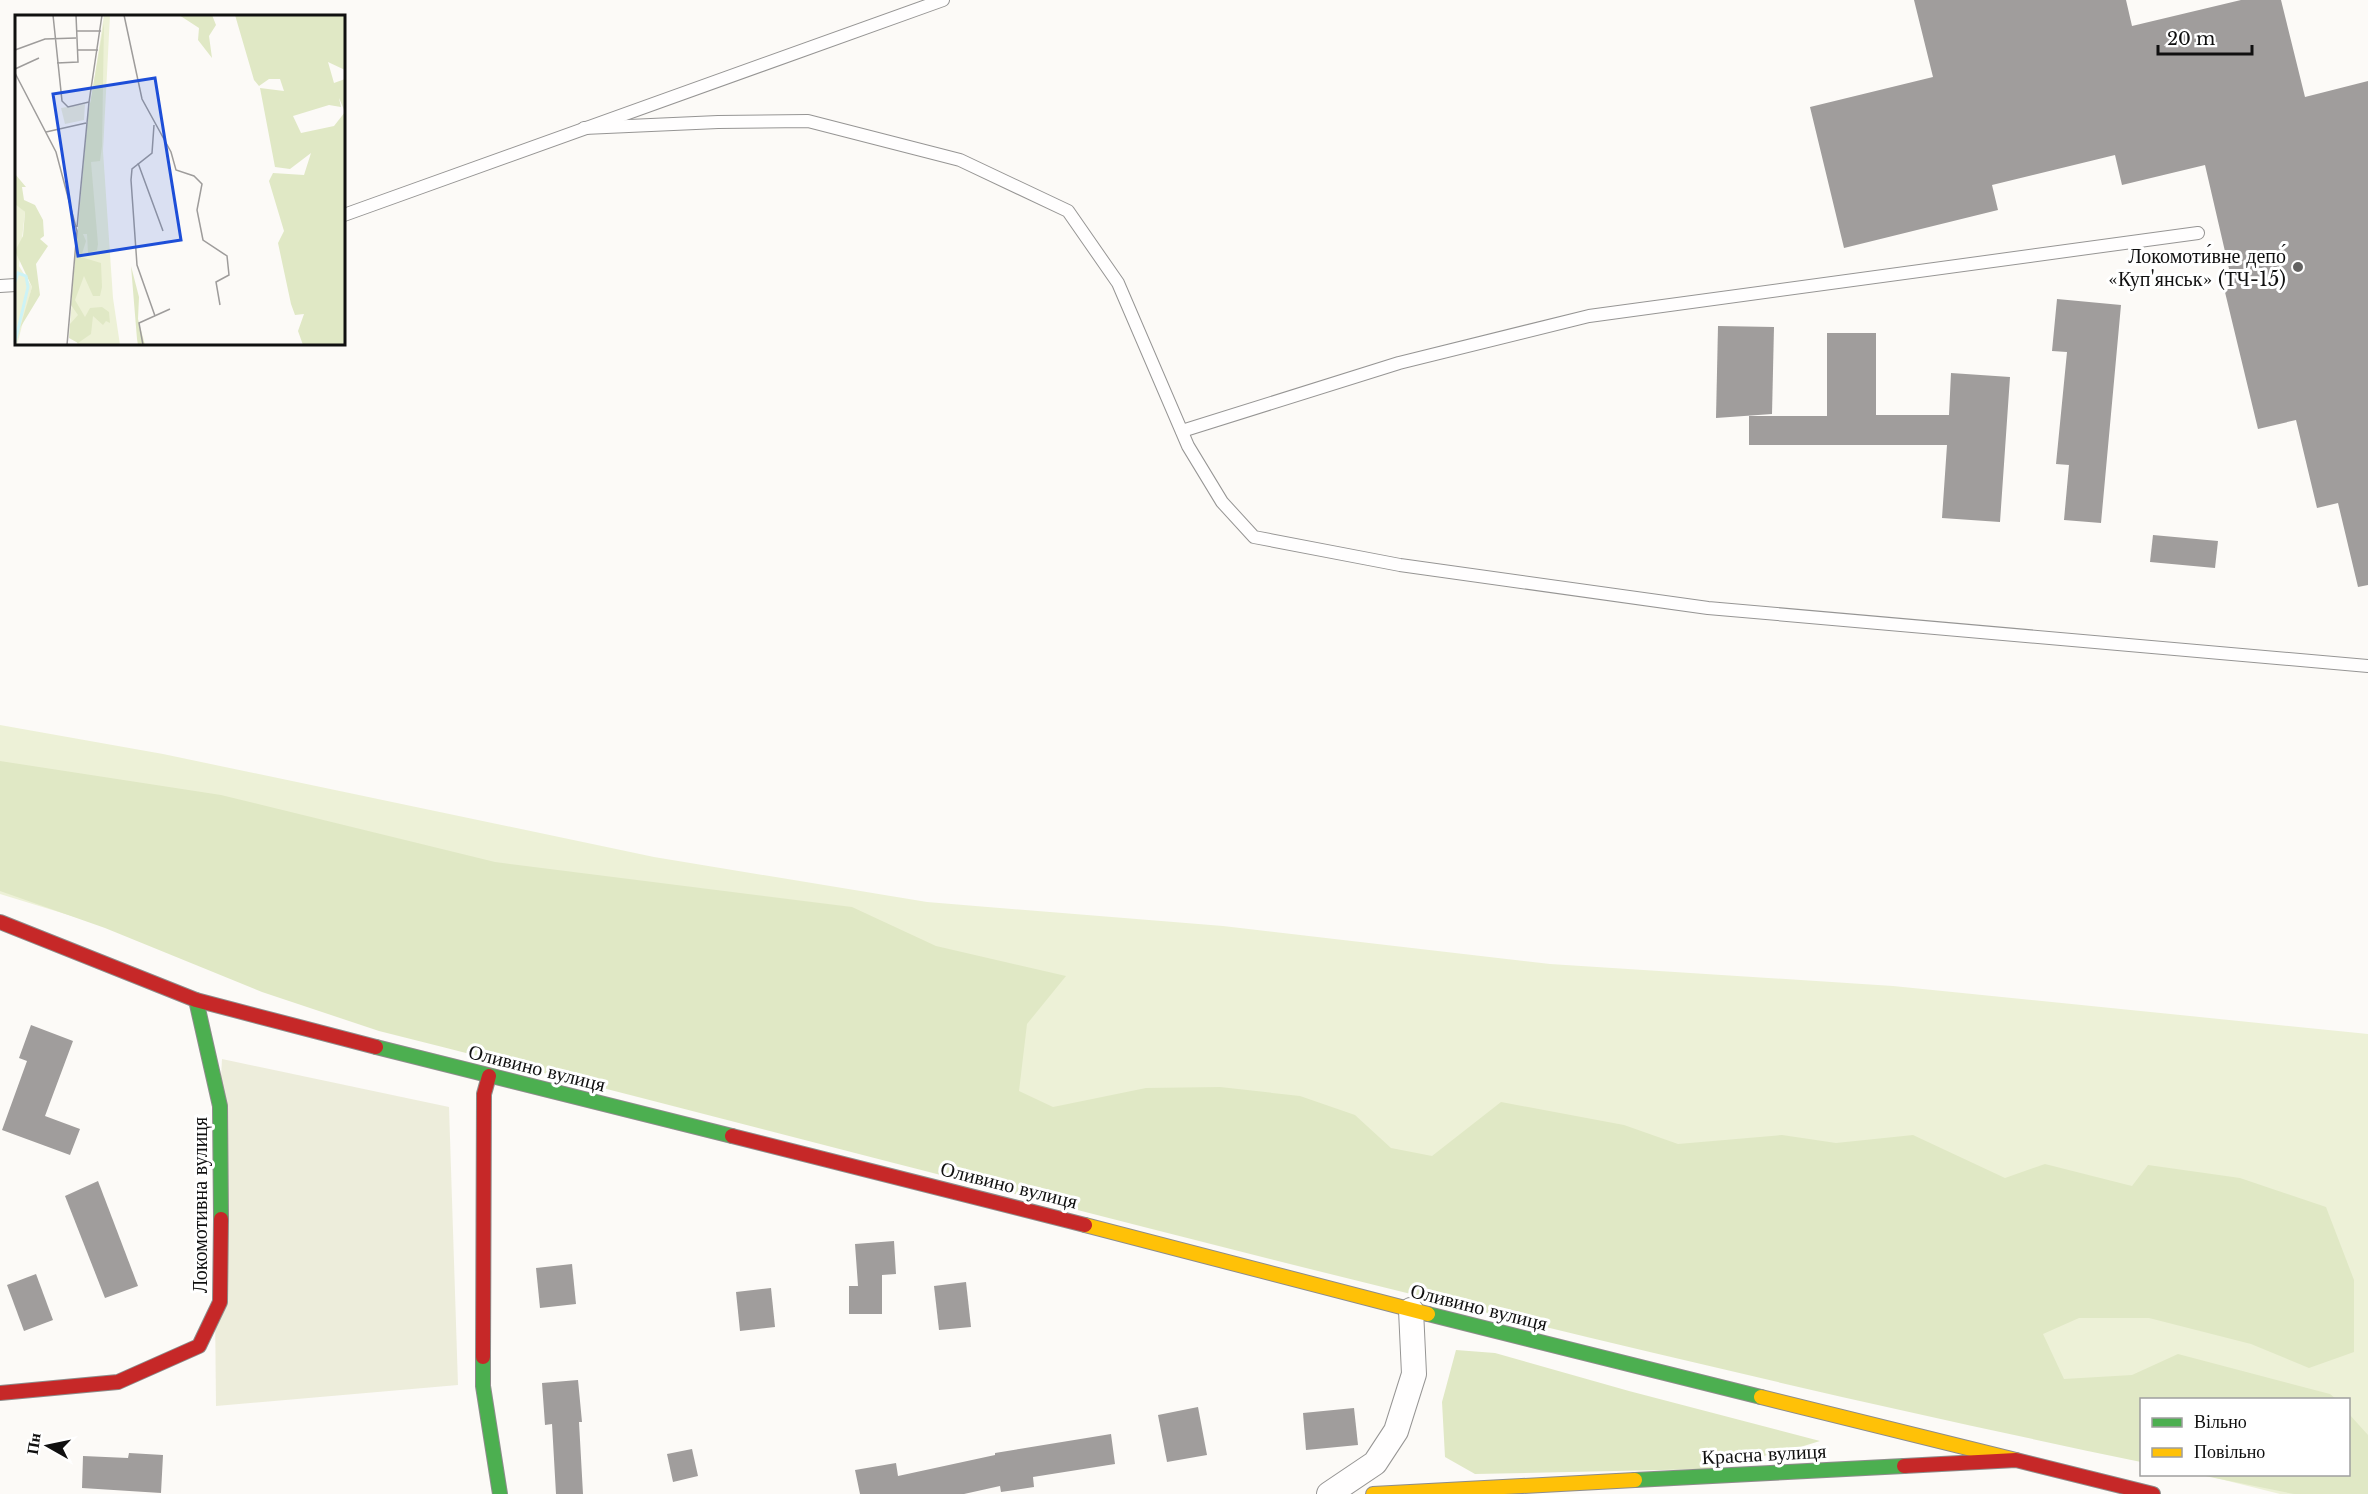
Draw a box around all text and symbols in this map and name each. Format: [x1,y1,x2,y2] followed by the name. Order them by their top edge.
[15,15,345,345] inset map
[2158,18,2252,56] scale bar
[2167,28,2215,50] text: 20 m
[2108,244,2286,291] place label: Локомоти́вне депо́ «Куп'янськ» (ТЧ-15)
[2291,260,2305,274] marker: Локомоти́вне депо́ «Куп'янськ» (ТЧ-15)
[466,1039,608,1097] street label: Оливино вулиця
[188,1117,212,1293] street label: Локомотивна вулиця
[938,1156,1080,1214] street label: Оливино вулиця
[1408,1278,1550,1336] street label: Оливино вулиця
[2140,1398,2350,1476] legend
[2194,1411,2247,1433] text: Вільно
[18,1416,78,1476] north arrow
[22,1431,45,1456] text: Пн
[1701,1439,1827,1469] street label: Красна вулиця
[2194,1441,2265,1463] text: Повільно

